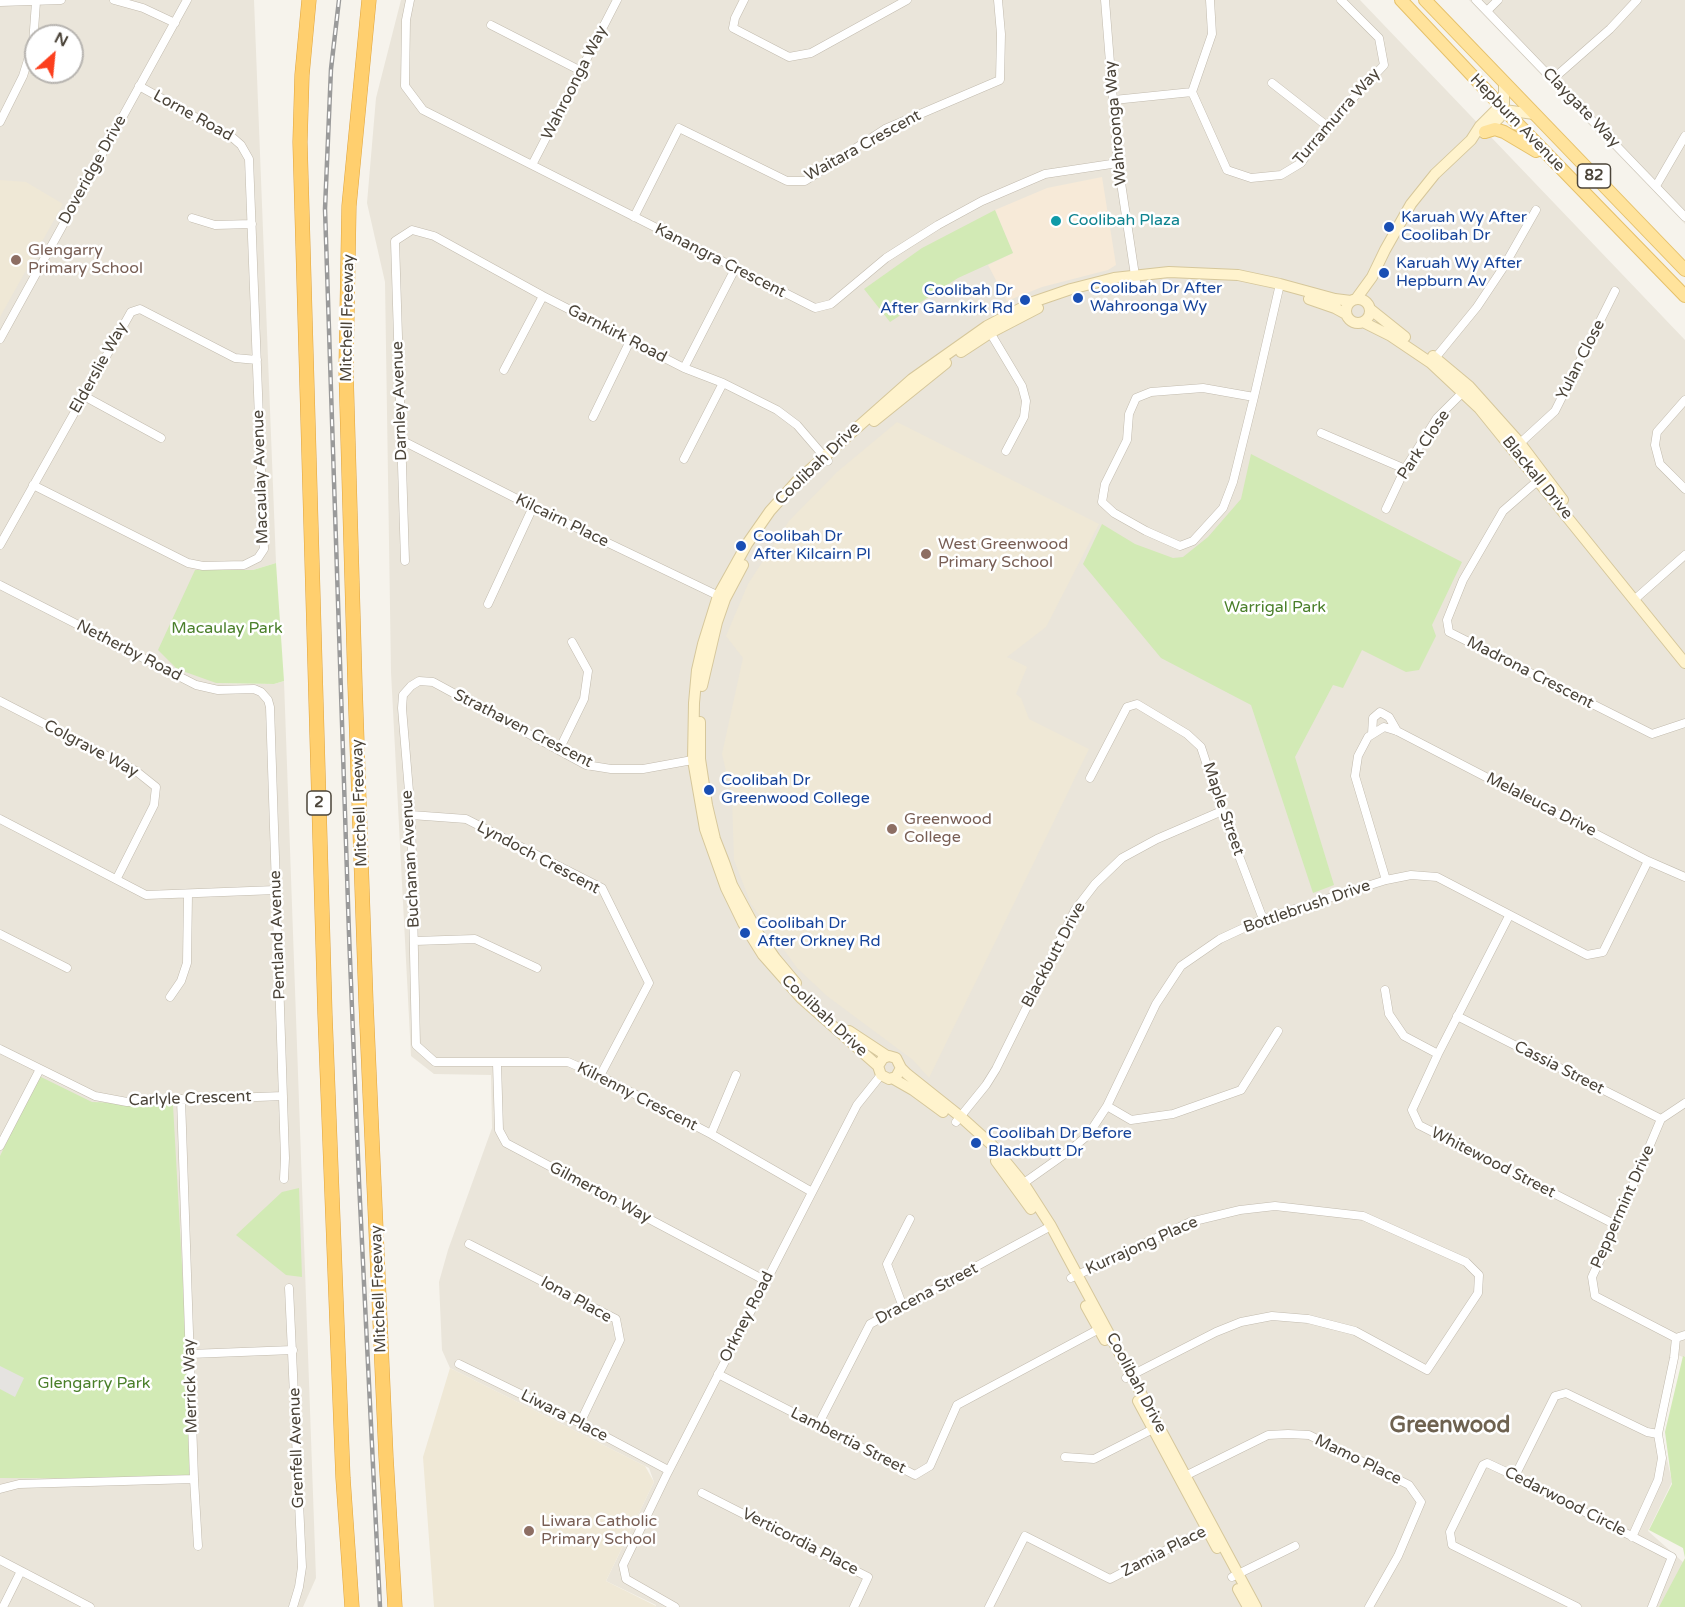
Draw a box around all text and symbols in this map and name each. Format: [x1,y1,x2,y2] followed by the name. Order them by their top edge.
[538,23,612,143] street label: Wahroonga Way
[24,24,84,84] north arrow
[51,28,72,52] text: N
[1101,60,1131,186] street label: Wahroonga Way
[1290,64,1384,170] street label: Turramurra Way
[1538,64,1624,152] street label: Claygate Way
[1466,70,1568,176] street label: Hepburn Avenue
[150,86,236,146] street label: Lorne Road
[802,106,924,186] street label: Waitara Crescent
[55,112,131,228] street label: Doveridge Drive
[1578,164,1610,188] road number: 82
[1401,208,1527,246] place label: Karuah Wy After Coolibah Dr
[1068,211,1180,231] place label: Coolibah Plaza
[1049,214,1063,228] marker: Coolibah Plaza
[651,220,789,302] street label: Kanangra Crescent
[1382,220,1396,234] marker: Karuah Wy After Coolibah Dr
[28,241,143,279] place label: Glengarry Primary School
[9,253,23,267] marker: Glengarry Primary School
[337,254,359,382] street label: Mitchell Freeway
[1396,254,1522,292] place label: Karuah Wy After Hepburn Av
[1377,266,1391,280] marker: Karuah Wy After Hepburn Av
[1090,279,1222,317] place label: Coolibah Dr After Wahroonga Wy
[880,281,1013,319] place label: Coolibah Dr After Garnkirk Rd
[1071,291,1085,305] marker: Coolibah Dr After Wahroonga Wy
[1018,293,1032,307] marker: Coolibah Dr After Garnkirk Rd
[564,301,670,367] street label: Garnkirk Road
[1553,317,1609,403] street label: Yulan Close
[66,319,132,417] street label: Elderslie Way
[388,341,412,461] street label: Darnley Avenue
[1394,407,1454,483] street label: Park Close
[249,409,273,545] street label: Macaulay Avenue
[772,419,864,509] street label: Coolibah Drive
[1498,432,1576,524] street label: Blackall Drive
[512,490,612,552] street label: Kilcairn Place
[753,527,871,565] place label: Coolibah Dr After Kilcairn Pl
[938,535,1068,573] place label: West Greenwood Primary School
[734,539,748,553] marker: Coolibah Dr After Kilcairn Pl
[919,547,933,561] marker: West Greenwood Primary School
[1224,598,1326,618] park label: Warrigal Park
[73,616,185,686] street label: Netherby Road
[171,619,283,639] park label: Macaulay Park
[1463,633,1597,713] street label: Madrona Crescent
[450,686,596,772] street label: Strathaven Crescent
[40,716,142,782] street label: Colgrave Way
[348,739,372,867] street label: Mitchell Freeway
[1198,760,1248,858] street label: Maple Street
[1483,769,1599,841] street label: Melaleuca Drive
[721,771,870,809] place label: Coolibah Dr Greenwood College
[702,783,716,797] marker: Coolibah Dr Greenwood College
[398,790,424,928] street label: Buchanan Avenue
[307,791,331,815] road number: 2
[904,810,992,848] place label: Greenwood College
[473,817,603,899] street label: Lyndoch Crescent
[885,822,899,836] marker: Greenwood College
[266,870,290,1000] street label: Pentland Avenue
[1241,876,1373,938] street label: Bottlebrush Drive
[1018,899,1090,1011] street label: Blackbutt Drive
[757,914,881,952] place label: Coolibah Dr After Orkney Rd
[738,926,752,940] marker: Coolibah Dr After Orkney Rd
[777,971,871,1061] street label: Coolibah Drive
[1511,1037,1607,1099] street label: Cassia Street
[574,1058,700,1136] street label: Kilrenny Crescent
[128,1087,252,1111] street label: Carlyle Crescent
[1428,1123,1558,1203] street label: Whitewood Street
[988,1124,1132,1162] place label: Coolibah Dr Before Blackbutt Dr
[969,1136,983,1150] marker: Coolibah Dr Before Blackbutt Dr
[1587,1142,1659,1272] street label: Peppermint Drive
[546,1158,654,1228] street label: Gilmerton Way
[1083,1213,1201,1279] street label: Kurrajong Place
[367,1225,391,1353] street label: Mitchell Freeway
[873,1259,981,1329] street label: Dracena Street
[716,1268,778,1366] street label: Orkney Road
[537,1273,615,1327] street label: Iona Place
[1102,1330,1170,1436] street label: Coolibah Drive
[180,1338,202,1434] street label: Merrick Way
[37,1374,151,1394] park label: Glengarry Park
[517,1386,611,1446] street label: Liwara Place
[285,1387,309,1509] street label: Grenfell Avenue
[787,1404,909,1478] street label: Lambertia Street
[1390,1413,1510,1439] district label: Greenwood
[1311,1431,1405,1489] street label: Mamo Place
[1501,1463,1629,1541] street label: Cedarwood Circle
[739,1504,861,1580] street label: Verticordia Place
[541,1512,657,1550] place label: Liwara Catholic Primary School
[1119,1523,1209,1581] street label: Zamia Place
[522,1524,536,1538] marker: Liwara Catholic Primary School

